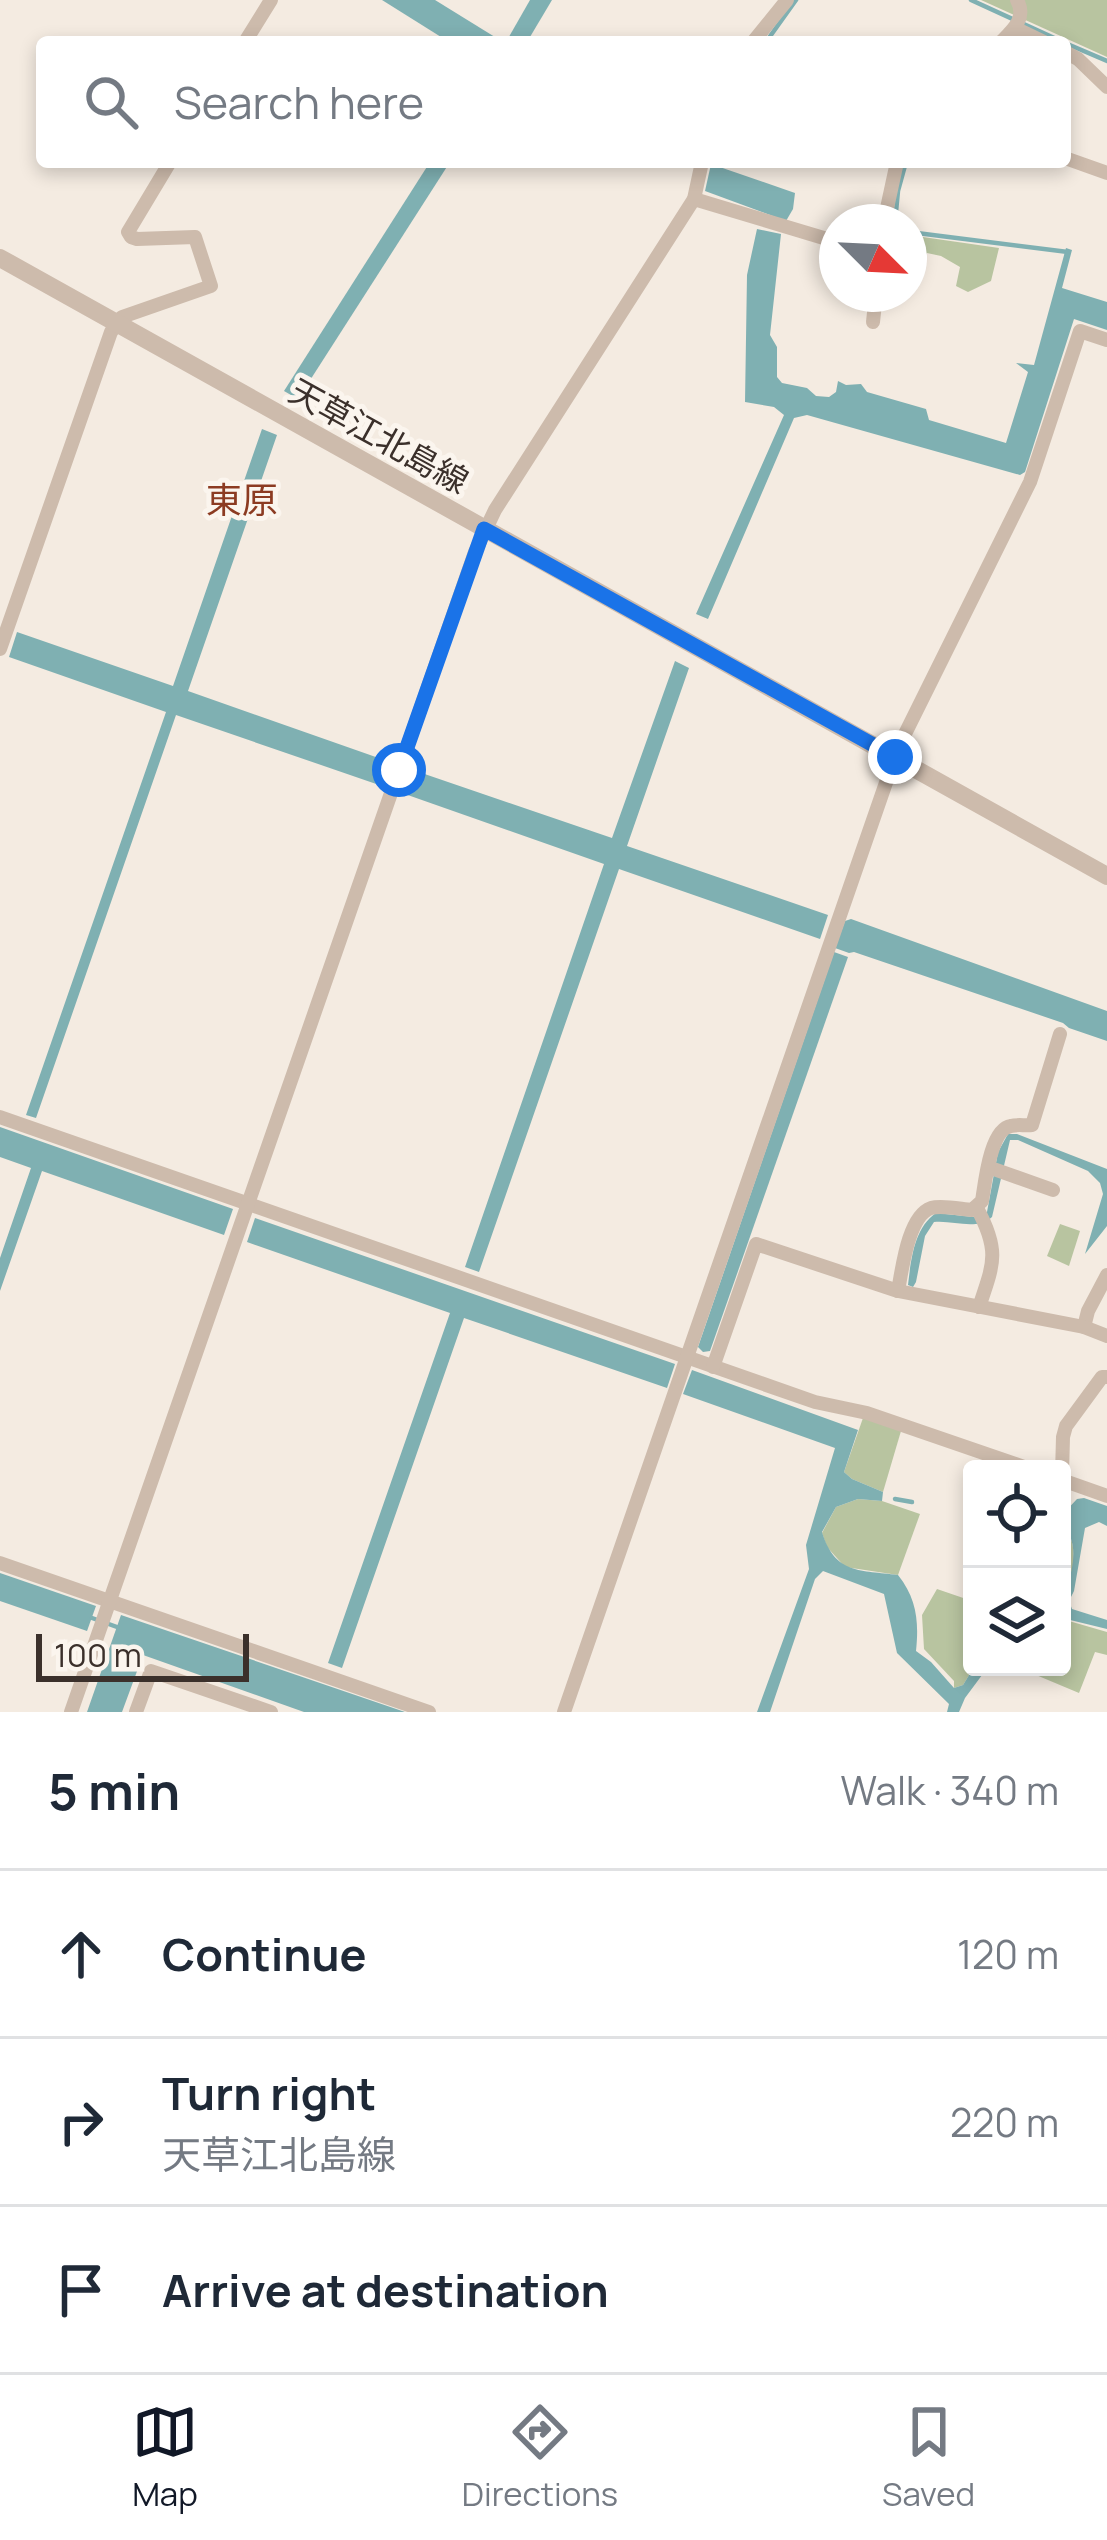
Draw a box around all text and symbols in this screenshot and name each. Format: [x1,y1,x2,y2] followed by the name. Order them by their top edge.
[36,36,1071,168] search box
[78,69,144,135] icon: search
[174,71,424,133] text: Search here
[819,204,927,312] north arrow
[282,368,477,503] street label: 天草江北島線
[206,475,278,524] district label: 東原
[868,730,922,784] route end
[372,743,426,797] route start
[963,1460,1071,1676] map controls
[963,1460,1071,1568] button: locate
[963,1568,1071,1676] button: layers
[36,1628,249,1681] scale bar
[54,1632,142,1677] text: 100 m
[48,1756,180,1825] text: 5 min
[841,1763,1059,1817] text: Walk · 340 m
[48,1921,114,1987] icon: ahead
[162,1923,367,1985] text: Continue
[957,1927,1059,1981] text: 120 m
[162,2062,376,2124] text: Turn right
[48,2089,114,2155] icon: right
[950,2095,1059,2149] text: 220 m
[162,2127,396,2181] text: 天草江北島線
[48,2257,114,2323] icon: arrive
[162,2259,609,2321] text: Arrive at destination
[132,2399,198,2516] tab: Map
[462,2399,618,2516] tab: Directions
[882,2399,975,2516] tab: Saved

